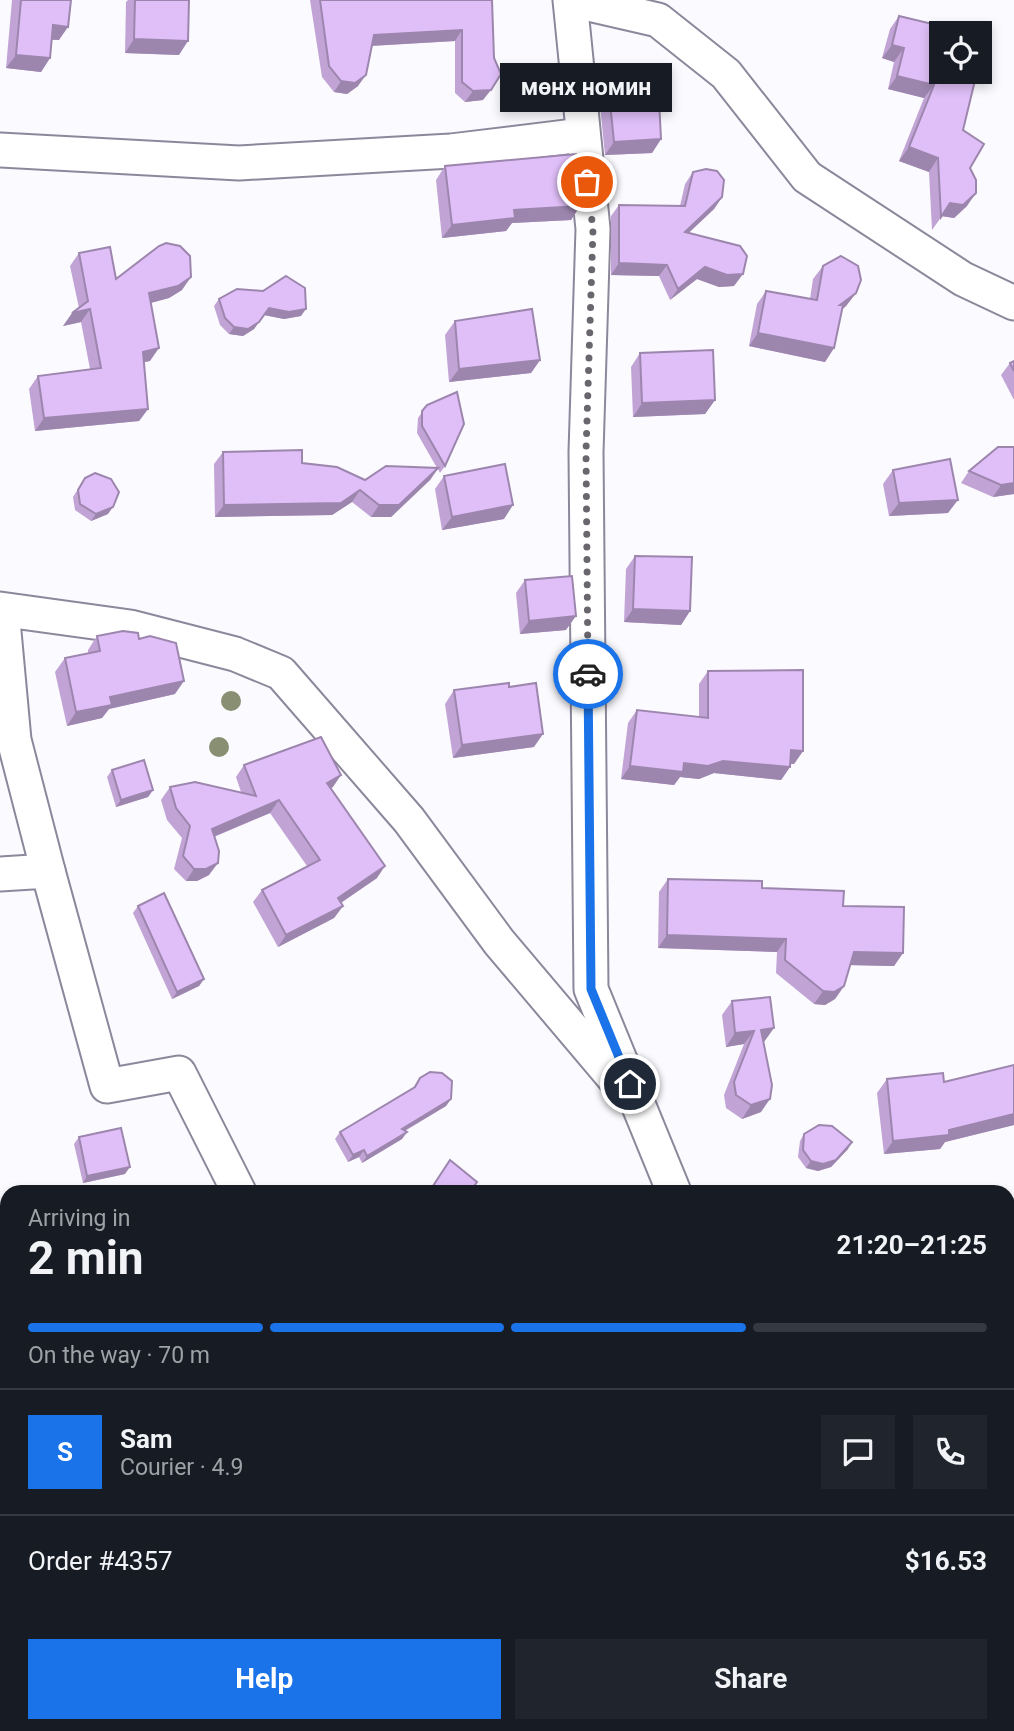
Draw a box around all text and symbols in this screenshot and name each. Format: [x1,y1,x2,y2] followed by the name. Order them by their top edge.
[929,21,992,84] map controls
[929,21,992,84] button: locate
[501,63,673,112] callout: мөнх номин
[521,74,651,101] text: мөнх номин
[557,152,617,212] pin
[568,163,606,201] icon: bag
[553,639,623,709] courier
[569,655,607,693] icon: car
[600,1054,660,1114] pin
[611,1065,649,1103] icon: home
[28,1205,131,1232] text: Arriving in
[837,1230,987,1260] text: 21:20–21:25
[28,1231,144,1285] text: 2 min
[28,1342,210,1369] text: On the way · 70 m
[821,1415,895,1489] button: chat
[913,1415,987,1489] button: phone
[120,1424,172,1454] text: Sam
[57,1437,73,1467] text: S
[120,1454,243,1481] text: Courier · 4.9
[28,1546,173,1576] text: Order #4357
[905,1546,987,1576] text: $16.53
[28,1639,501,1719] button: Help
[515,1639,987,1719] button: Share

